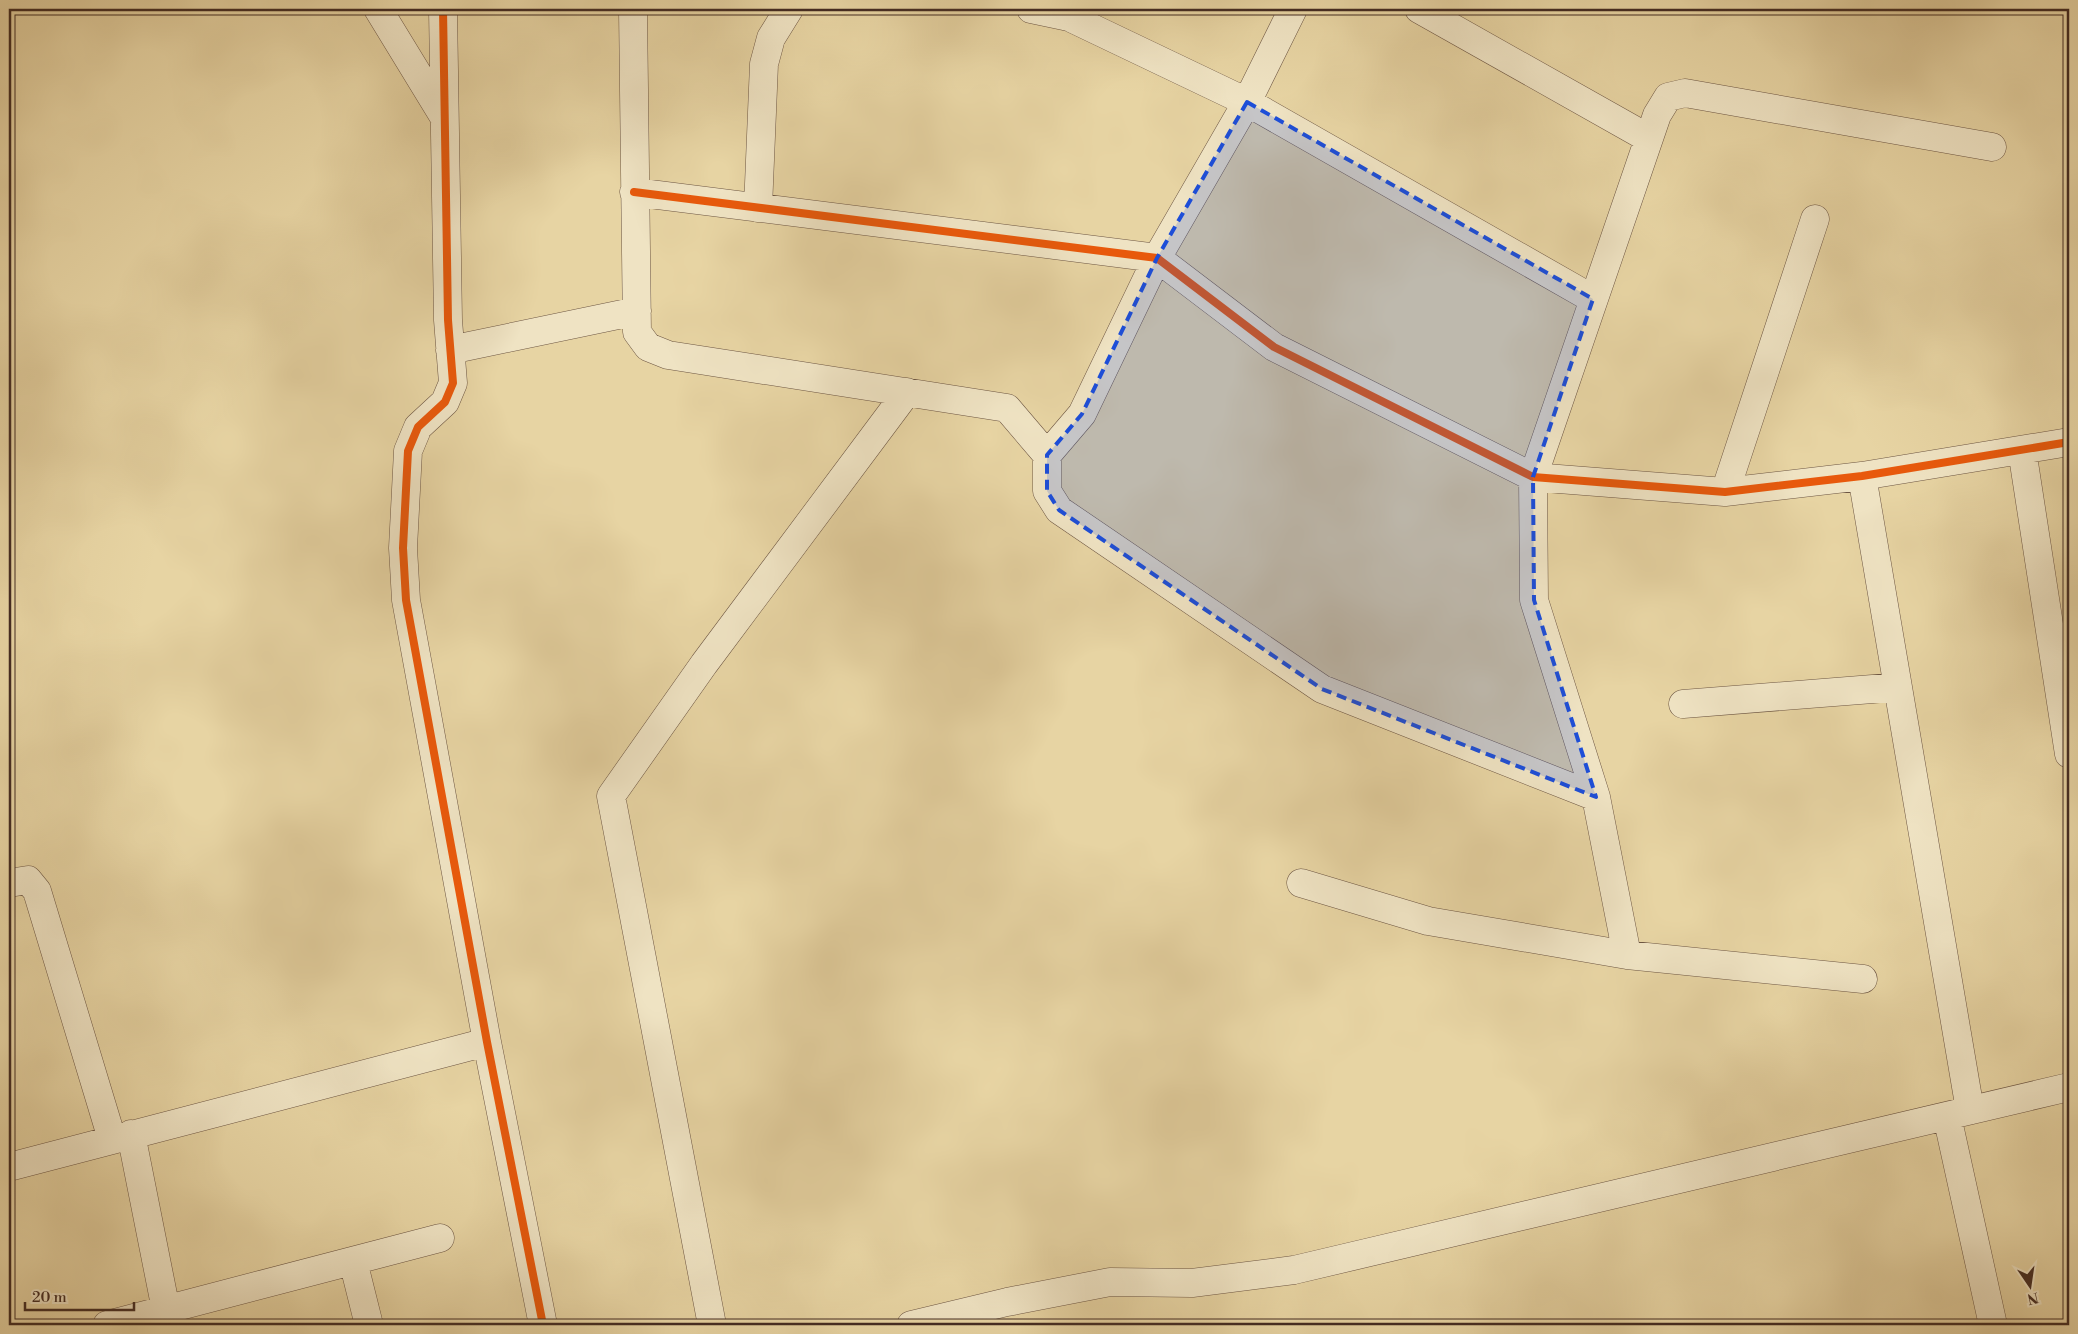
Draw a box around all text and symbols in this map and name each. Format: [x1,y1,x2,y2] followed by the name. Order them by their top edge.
[2006,1262,2056,1312] north arrow
[25,1279,134,1311] scale bar
[32,1288,67,1307] text: 20 m
[2025,1288,2040,1308] text: N

